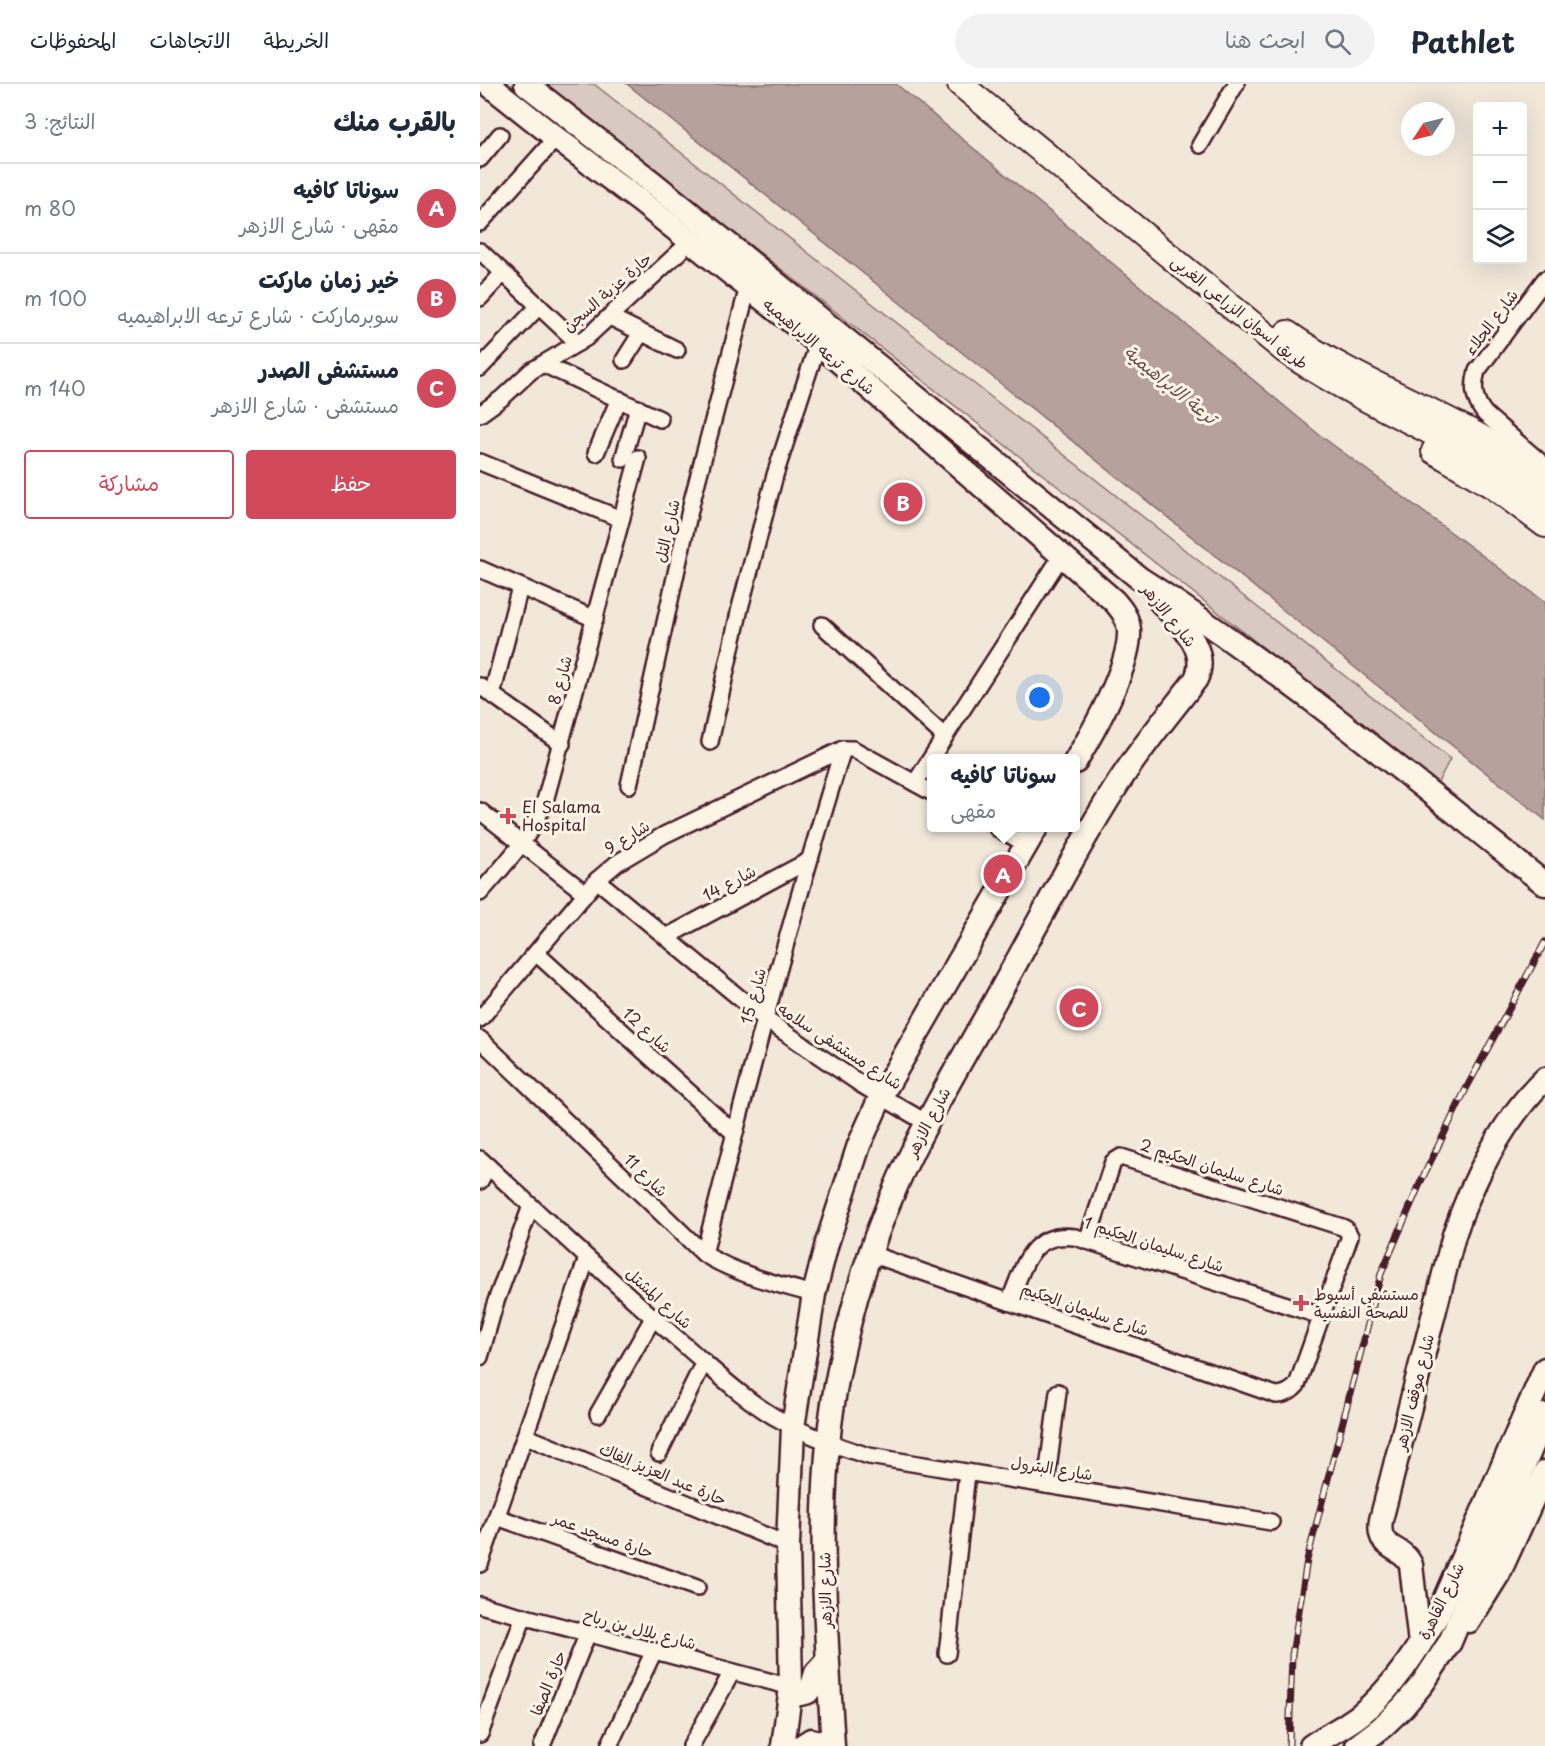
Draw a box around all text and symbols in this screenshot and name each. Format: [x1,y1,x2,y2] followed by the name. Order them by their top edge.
[955,14,1375,68] search box
[1411,20,1515,63] text: Pathlet
[1225,22,1306,55] text: ابحث هنا
[30,23,116,55] text: المحفوظات
[149,23,231,55] text: الاتجاهات
[264,23,329,55] text: الخريطة
[1321,25,1354,58] icon: search
[334,101,456,140] text: بالقرب منك
[1401,102,1455,156] north arrow
[1473,102,1527,264] map controls
[1473,102,1527,156] button: +
[24,106,96,136] text: النتائج: 3
[1473,156,1527,210] button: −
[293,172,399,205] text: سوناتا كافيه
[24,193,76,223] text: 80 m
[429,193,444,223] text: A
[239,210,399,240] text: مقهى · شارع الازهر
[1473,210,1527,264] button: layers
[556,246,656,337] street label: حارة عزبة السجن
[1167,248,1315,374] street label: طريق اسوان الزراعى الغربى
[258,262,399,295] text: خير زمان ماركت
[24,283,87,313] text: 100 m
[430,283,443,313] text: B
[1457,283,1524,360] street label: شارع الجلاء
[758,291,881,400] street label: شارع ترعه الابراهيميه
[117,300,399,330] text: سوبرماركت · شارع ترعه الابراهيميه
[1119,338,1225,432] water label: ترعة الابراهيمية
[259,352,399,385] text: مستشفى الصدر
[24,373,86,403] text: 140 m
[429,373,444,403] text: C
[212,390,399,420] text: مستشفى · شارع الازهر
[24,450,234,519] button: مشاركة
[246,450,456,519] button: حفظ
[884,480,922,524] pin: B
[647,497,686,565] street label: شارع التل
[1134,576,1203,652] street label: شارع الازهر
[541,653,578,707] street label: شارع 8
[1025,683,1054,712] your location
[927,754,1080,832] popup
[951,757,1056,790] text: سوناتا كافيه
[522,794,601,836] place label: El Salama Hospital
[951,795,996,825] text: مقهى
[499,807,517,825] marker: El Salama Hospital
[599,813,654,860] street label: شارع 9
[984,852,1022,896] pin: A
[697,858,760,907] street label: شارع 14
[733,965,772,1027] street label: شارع 15
[1060,986,1098,1030] pin: C
[773,996,907,1095] street label: شارع مستشفى سلامه
[617,1001,677,1058] street label: شارع 12
[898,1082,956,1163] street label: شارع الازهر
[1137,1131,1287,1203] street label: شارع سليمان الحكيم 2
[619,1147,674,1202] street label: شارع 11
[1081,1209,1227,1279] street label: شارع سليمان الحكيم 1
[621,1261,698,1334] street label: شارع المشتل
[1018,1275,1152,1343] street label: شارع سليمان الحكيم
[1314,1281,1419,1323] place label: مستشفى أسيوط للصحة النفسية
[1292,1294,1310,1312] marker: مستشفى أسيوط للصحة النفسية
[1386,1331,1440,1455] street label: شارع موقف الازهر
[596,1435,731,1511] street label: حارة عبد العزيز الفاك
[1009,1449,1095,1486] street label: شارع البترول
[547,1504,657,1563] street label: حارة مسجد عمر
[811,1552,838,1630] street label: شارع الازهر
[1411,1558,1470,1644] street label: شارع القاهرة
[581,1601,699,1656] street label: شارع بلال بن رباح
[523,1646,571,1719] street label: حارة الصفا

